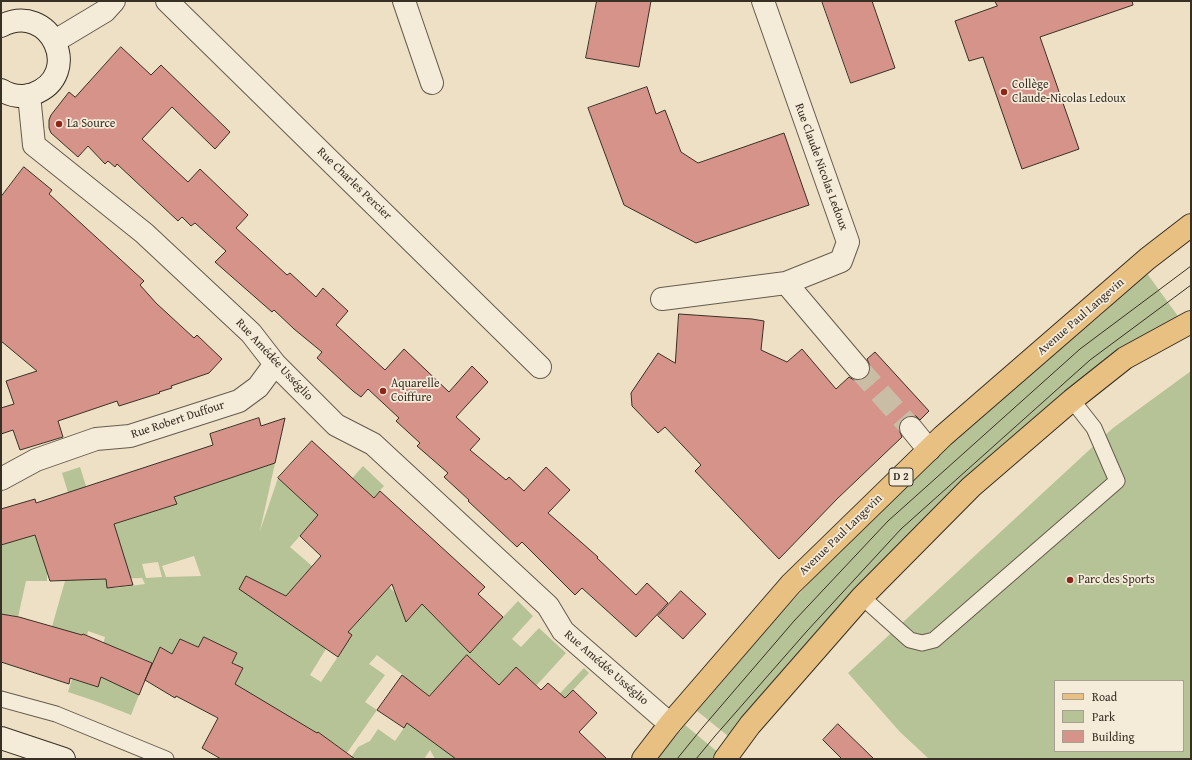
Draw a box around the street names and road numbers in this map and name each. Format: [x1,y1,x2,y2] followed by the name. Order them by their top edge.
[791,102,851,232] street label: Rue Claude Nicolas Ledoux
[314,145,394,223] street label: Rue Charles Percier
[1035,275,1127,359] street label: Avenue Paul Langevin
[232,316,316,404] street label: Rue Amédée Usséglio
[129,398,227,442] street label: Rue Robert Duffour
[889,468,913,486] road number: D 2
[796,492,886,578] street label: Avenue Paul Langevin
[561,628,651,708] street label: Rue Amédée Usséglio

